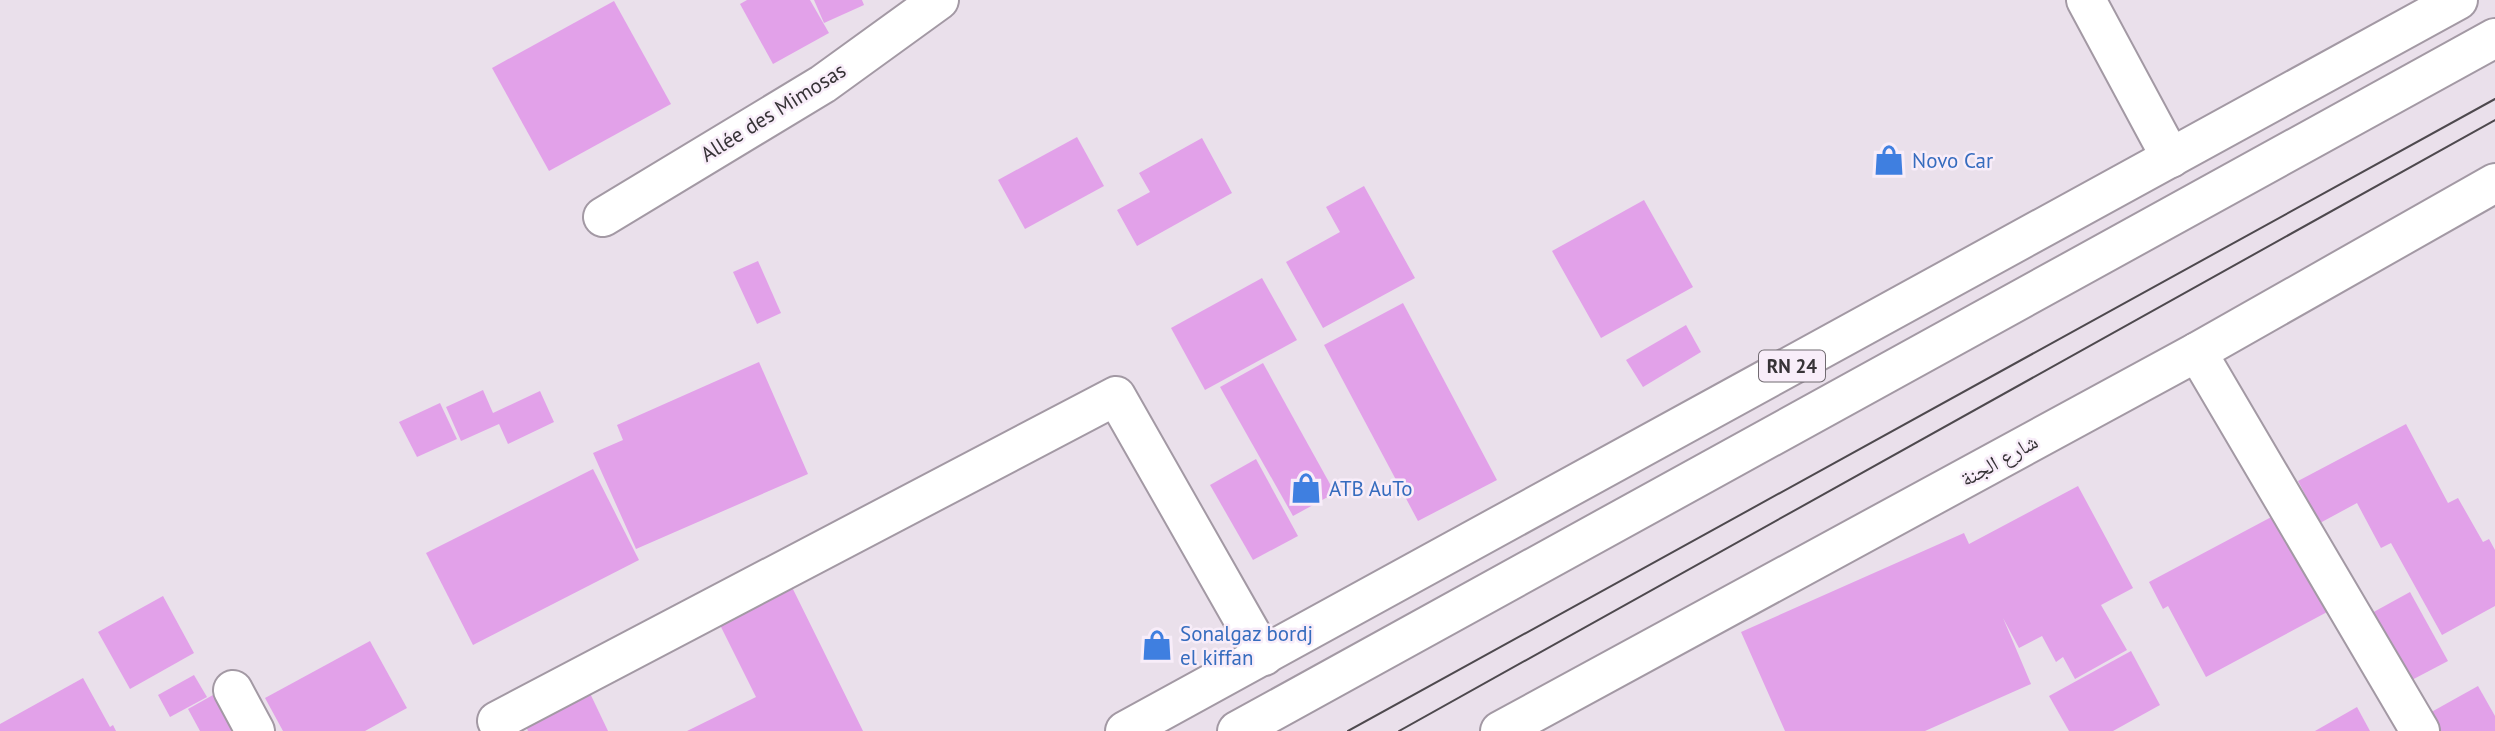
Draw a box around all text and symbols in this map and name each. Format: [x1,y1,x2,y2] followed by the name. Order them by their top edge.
[695,56,851,168] street label: Allée des Mimosas
[1872,143,1906,177] shop icon: Novo Car
[1912,147,1993,174] place label: Novo Car
[1759,350,1825,382] road number: RN 24
[1955,428,2043,492] street label: شارع الجنة
[1289,471,1323,505] shop icon: ATB AuTo
[1329,475,1413,502] place label: ATB AuTo
[1180,620,1313,671] place label: Sonalgaz bordj el kiffan
[1140,628,1174,662] shop icon: Sonalgaz bordj el kiffan

